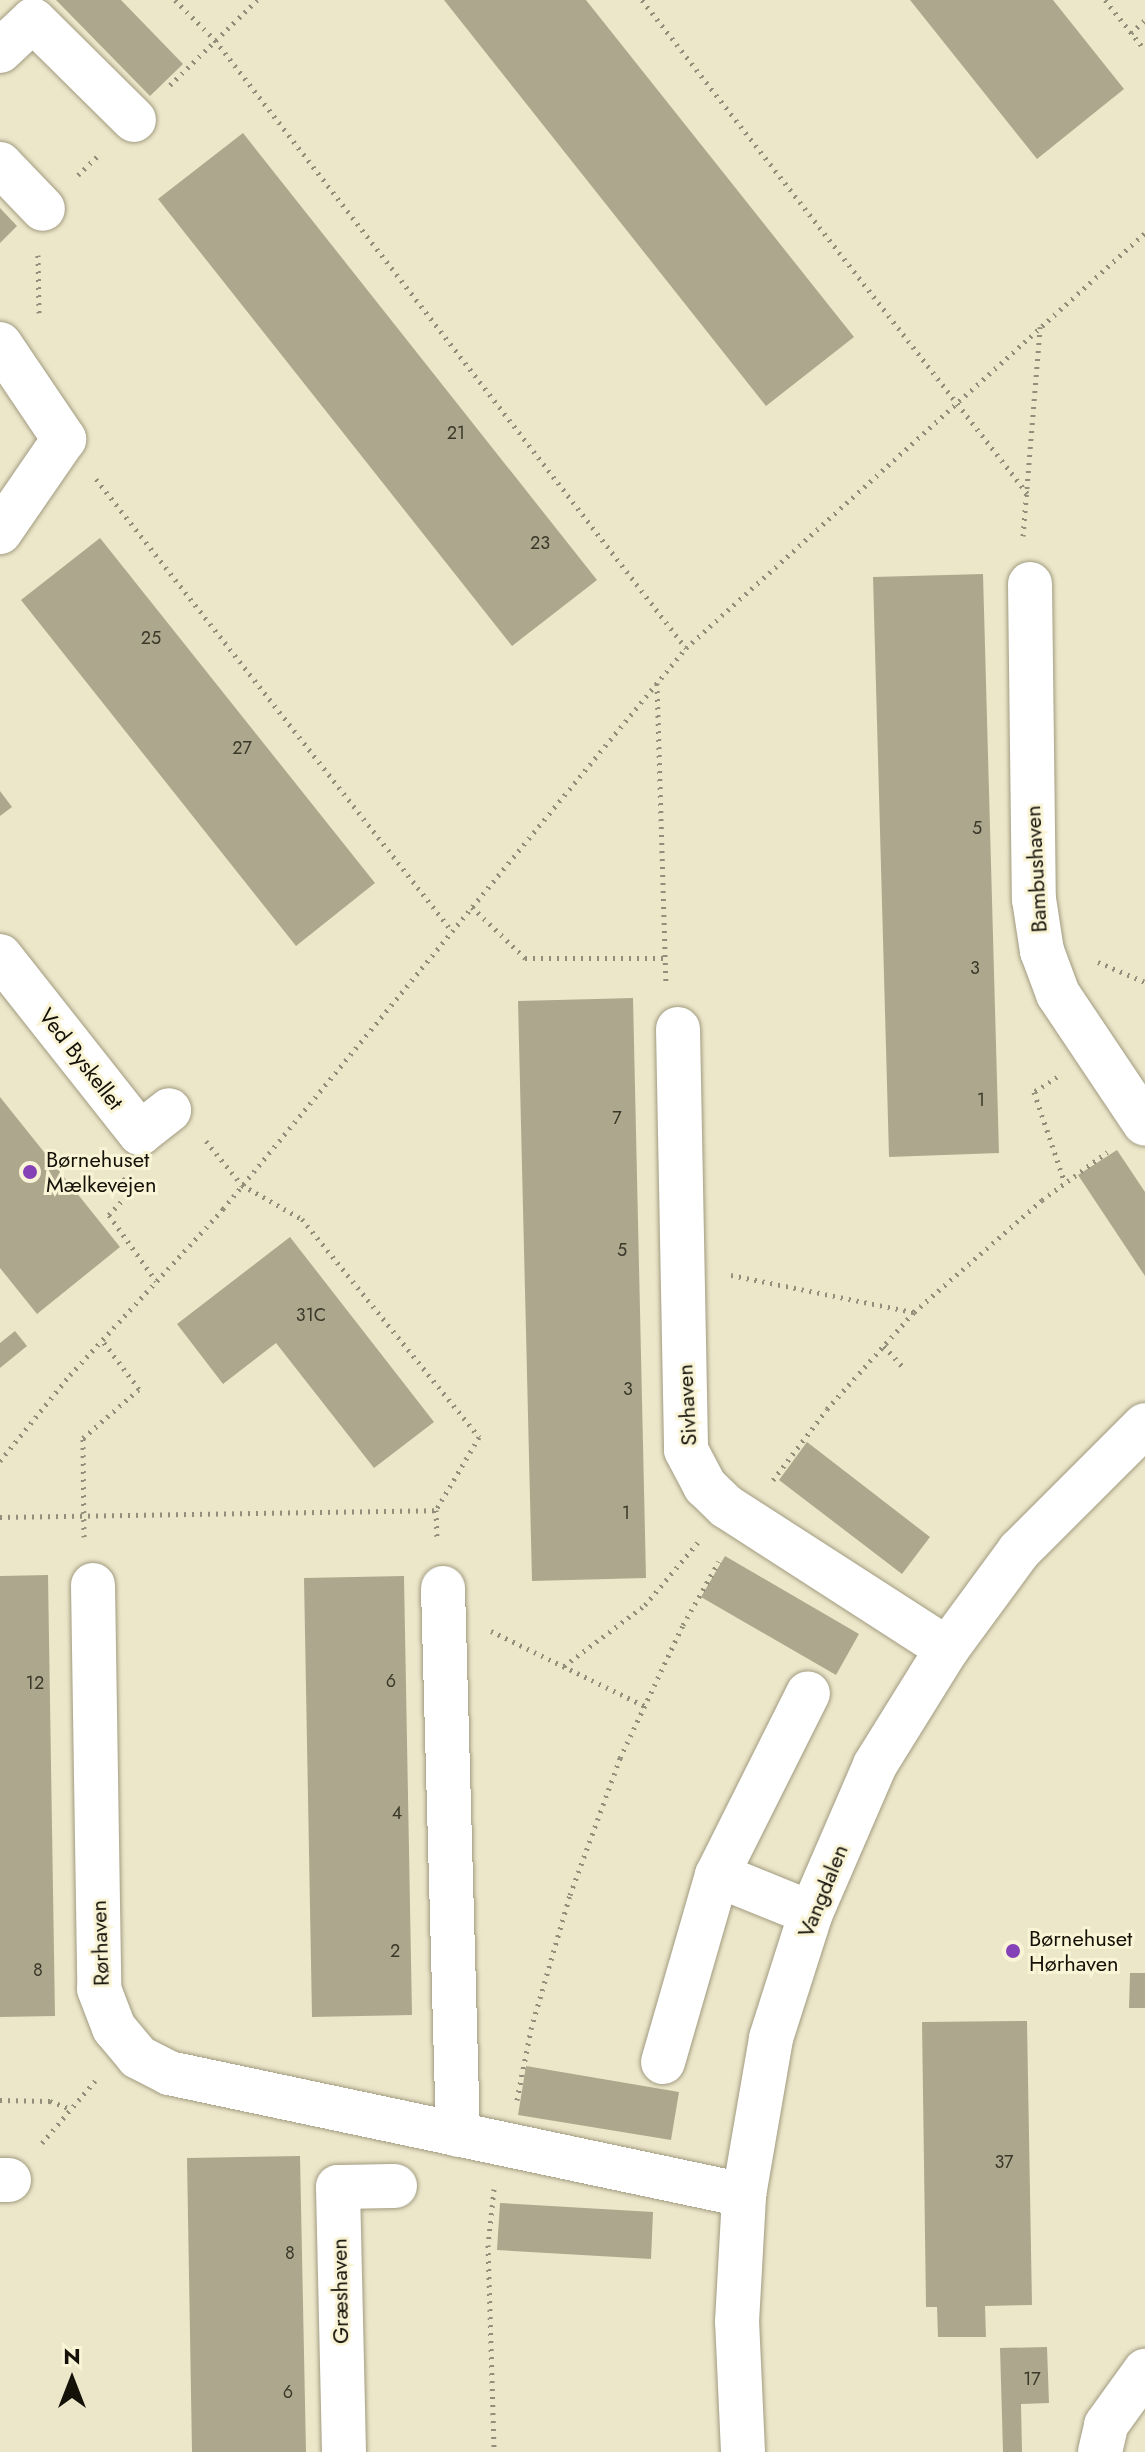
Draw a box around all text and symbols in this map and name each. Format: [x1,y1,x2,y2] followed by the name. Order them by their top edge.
[447,422,465,444] house number: 21
[530,532,550,554] house number: 23
[141,627,161,649] house number: 25
[232,737,252,759] house number: 27
[1019,805,1053,933] street label: Bambushaven
[972,817,982,839] house number: 5
[970,957,980,979] house number: 3
[33,1003,129,1115] street label: Ved Byskellet
[977,1089,985,1111] house number: 1
[612,1107,622,1129] house number: 7
[46,1146,156,1198] place label: Børnehuset Mælkevejen
[21,1163,39,1181] marker: Børnehuset Mælkevejen
[617,1239,627,1261] house number: 5
[296,1304,326,1326] house number: 31C
[672,1364,702,1446] street label: Sivhaven
[623,1378,633,1400] house number: 3
[622,1502,630,1524] house number: 1
[386,1670,396,1692] house number: 6
[26,1672,44,1694] house number: 12
[392,1802,402,1824] house number: 4
[792,1841,854,1941] street label: Vangdalen
[85,1900,115,1986] street label: Rørhaven
[1029,1925,1132,1976] place label: Børnehuset Hørhaven
[390,1940,400,1962] house number: 2
[1004,1942,1022,1960] marker: Børnehuset Hørhaven
[33,1959,43,1981] house number: 8
[994,2151,1014,2173] house number: 37
[326,2238,354,2344] street label: Græshaven
[285,2242,295,2264] house number: 8
[32,2340,112,2420] north arrow
[63,2340,81,2372] text: N
[1023,2368,1041,2390] house number: 17
[283,2381,293,2403] house number: 6

